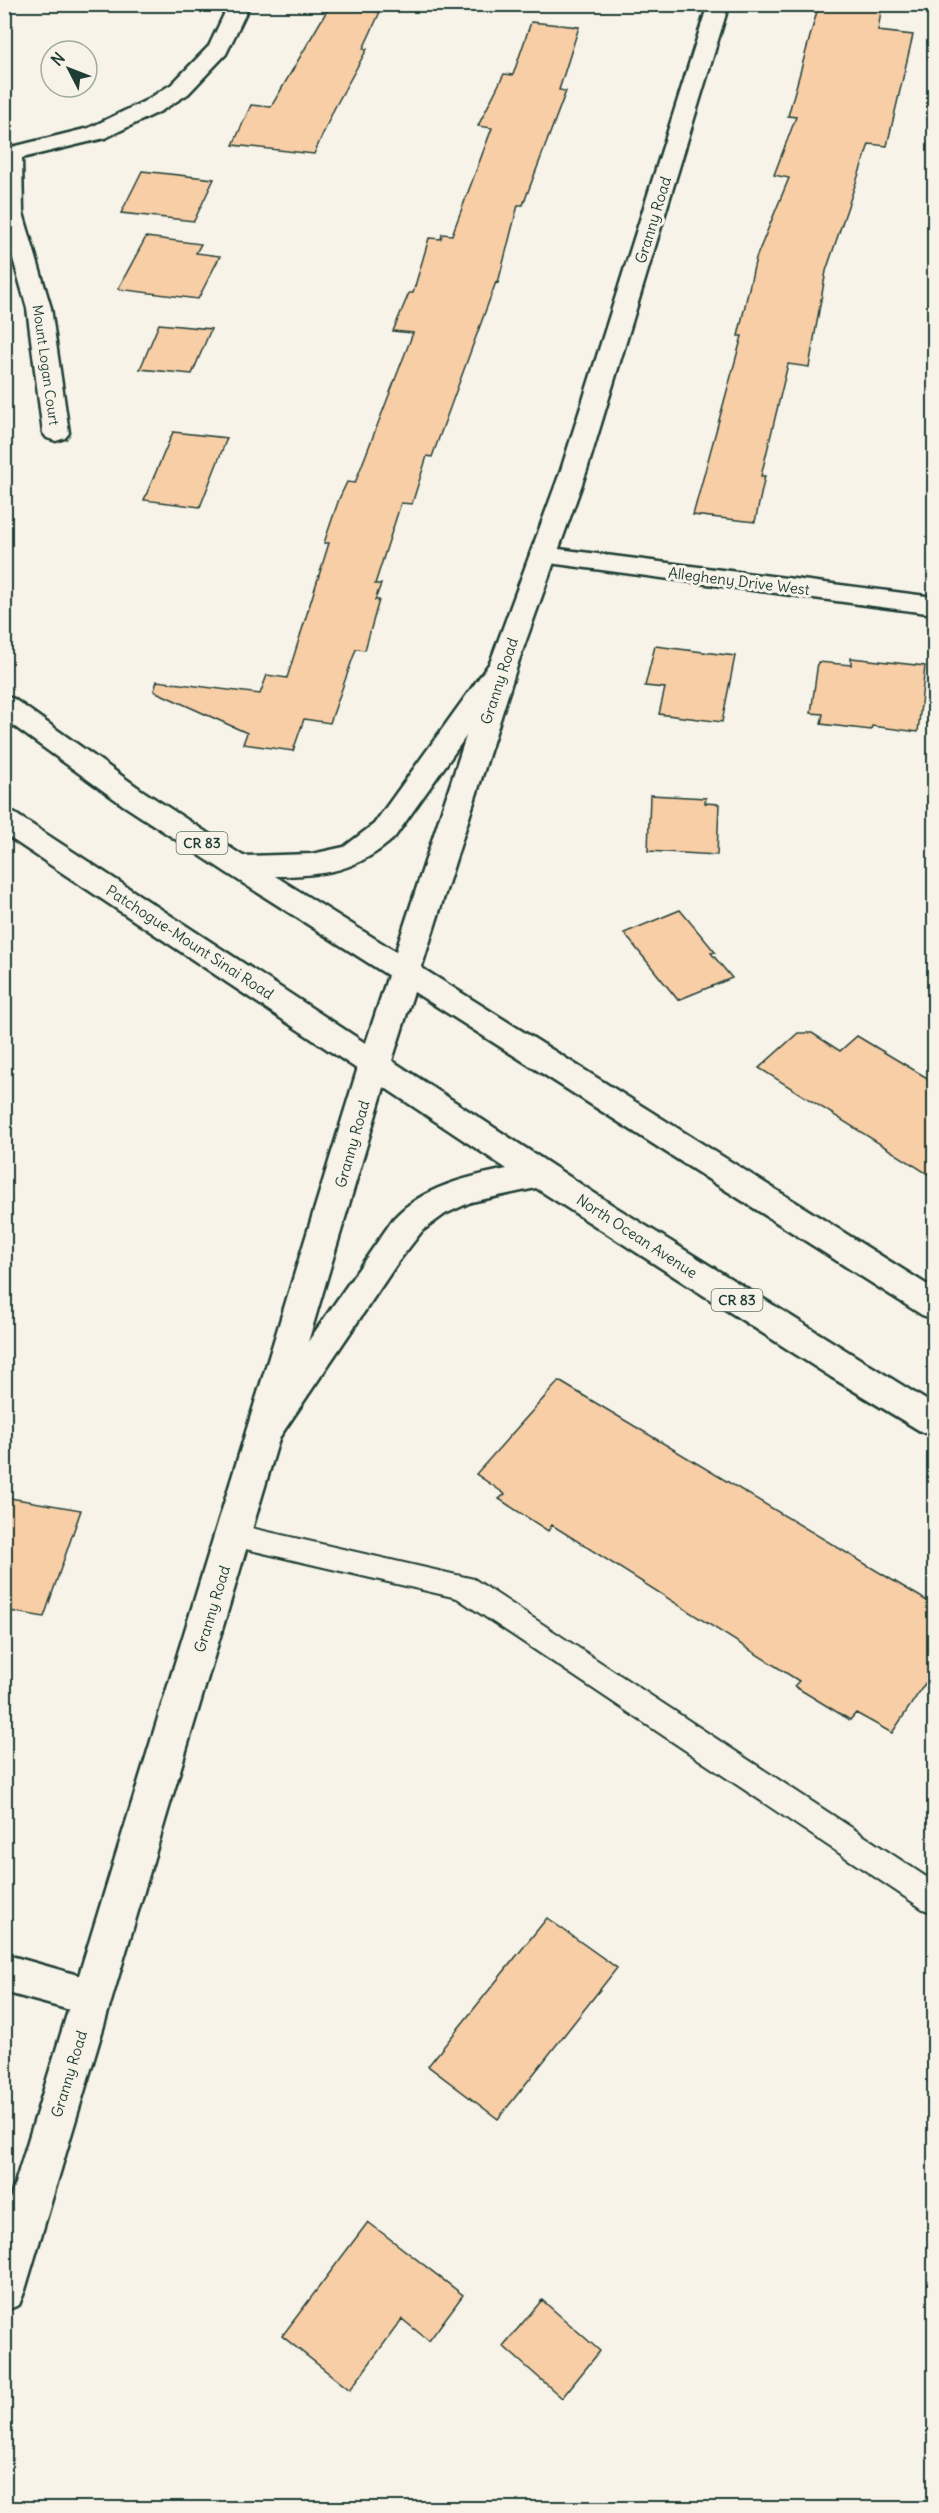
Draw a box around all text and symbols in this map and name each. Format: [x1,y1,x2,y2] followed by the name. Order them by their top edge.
[39,39,99,99] north arrow
[47,48,69,70] text: N
[631,174,675,266] street label: Granny Road
[29,304,63,427] street label: Mount Logan Court
[667,563,811,599] street label: Allegheny Drive West
[476,635,522,727] street label: Granny Road
[176,832,228,854] road number: CR 83
[103,881,278,1003] street label: Patchogue-Mount Sinai Road
[330,1098,374,1190] street label: Granny Road
[573,1190,701,1282] street label: North Ocean Avenue
[712,1289,762,1311] road number: CR 83
[190,1563,234,1655] street label: Granny Road
[47,2028,91,2120] street label: Granny Road

